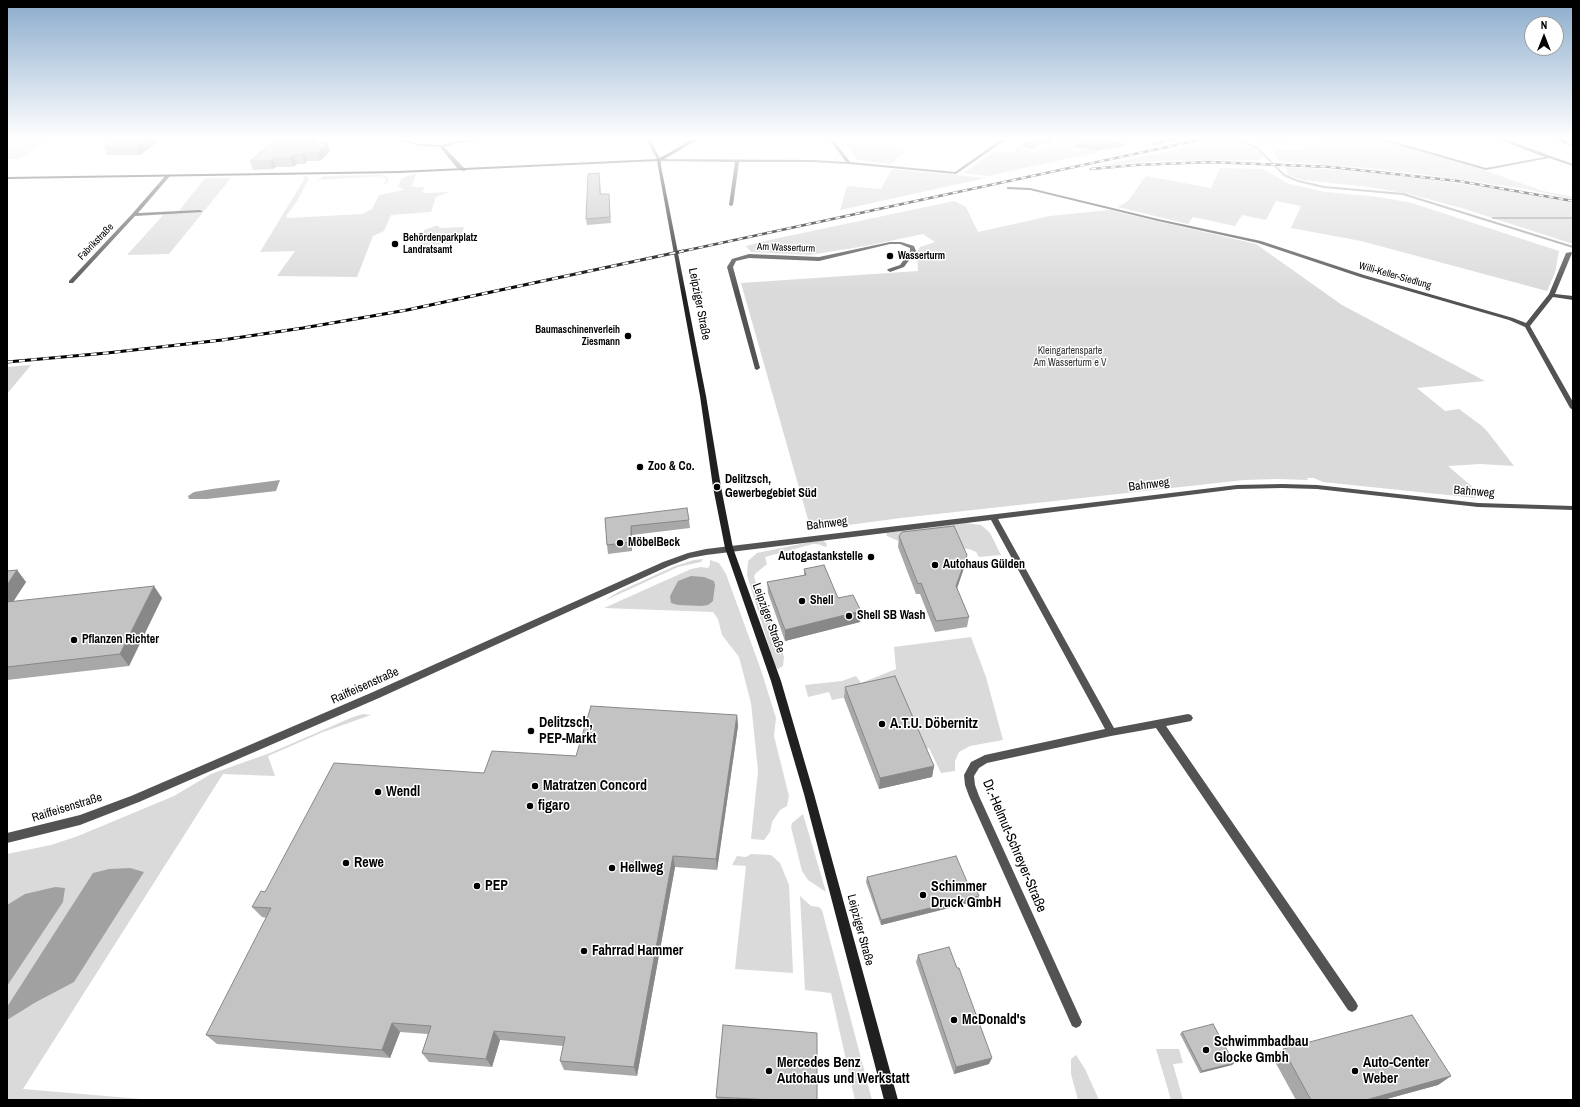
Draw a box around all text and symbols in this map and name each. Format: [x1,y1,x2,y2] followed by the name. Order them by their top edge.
[1524,16,1564,56] north arrow
[1541,18,1547,32] text: N
[76,221,116,263] street label: Fabrikstraße
[403,232,477,256] place label: Behördenparkplatz Landratsamt
[390,239,400,249] marker: Behördenparkplatz Landratsamt
[757,241,815,255] street label: Am Wasserturm
[898,250,945,262] place label: Wasserturm
[885,251,895,261] marker: Wasserturm
[1357,260,1433,292] street label: Willi-Keller-Siedlung
[685,267,713,341] street label: Leipziger Straße
[535,324,620,348] place label: Baumaschinenverleih Ziesmann
[623,331,633,341] marker: Baumaschinenverleih Ziesmann
[1033,345,1107,368] park label: Kleingartensparte Am Wasserturm e V
[648,460,694,474] place label: Zoo & Co.
[635,462,645,472] marker: Zoo & Co.
[725,473,817,501] place label: Delitzsch, Gewerbegebiet Süd
[1128,475,1170,495] street label: Bahnweg
[712,482,722,492] marker: Delitzsch, Gewerbegebiet Süd
[1453,483,1495,501] street label: Bahnweg
[806,514,848,534] street label: Bahnweg
[628,536,680,550] place label: MöbelBeck
[615,538,625,548] marker: MöbelBeck
[778,550,863,564] place label: Autogastankstelle
[866,552,876,562] marker: Autogastankstelle
[943,558,1025,572] place label: Autohaus Gülden
[930,560,940,570] marker: Autohaus Gülden
[749,581,787,655] street label: Leipziger Straße
[810,594,834,608] place label: Shell
[797,596,807,606] marker: Shell
[857,609,926,623] place label: Shell SB Wash
[844,611,854,621] marker: Shell SB Wash
[82,633,159,647] place label: Pflanzen Richter
[69,635,79,645] marker: Pflanzen Richter
[329,665,401,707] street label: Raiffeisenstraße
[539,715,596,748] place label: Delitzsch, PEP-Markt
[890,716,978,732] place label: A.T.U. Döbernitz
[877,719,887,729] marker: A.T.U. Döbernitz
[526,726,536,736] marker: Delitzsch, PEP-Markt
[978,777,1050,915] street label: Dr.-Helmut-Schreyer-Straße
[543,778,647,794] place label: Matratzen Concord
[530,781,540,791] marker: Matratzen Concord
[386,784,420,800] place label: Wendl
[373,787,383,797] marker: Wendl
[30,791,104,825] street label: Raiffeisenstraße
[538,798,570,814] place label: figaro
[525,801,535,811] marker: figaro
[354,855,384,871] place label: Rewe
[341,858,351,868] marker: Rewe
[620,860,663,876] place label: Hellweg
[607,863,617,873] marker: Hellweg
[485,878,508,894] place label: PEP
[931,879,1001,912] place label: Schimmer Druck GmbH
[472,881,482,891] marker: PEP
[918,890,928,900] marker: Schimmer Druck GmbH
[844,893,876,967] street label: Leipziger Straße
[592,943,683,959] place label: Fahrrad Hammer
[579,946,589,956] marker: Fahrrad Hammer
[962,1012,1026,1028] place label: McDonald's
[949,1015,959,1025] marker: McDonald's
[1214,1034,1308,1066] place label: Schwimmbadbau Glocke Gmbh
[1201,1045,1211,1055] marker: Schwimmbadbau Glocke Gmbh
[777,1055,909,1088] place label: Mercedes Benz Autohaus und Werkstatt
[1363,1055,1429,1088] place label: Auto-Center Weber
[764,1066,774,1076] marker: Mercedes Benz Autohaus und Werkstatt
[1350,1066,1360,1076] marker: Auto-Center Weber

